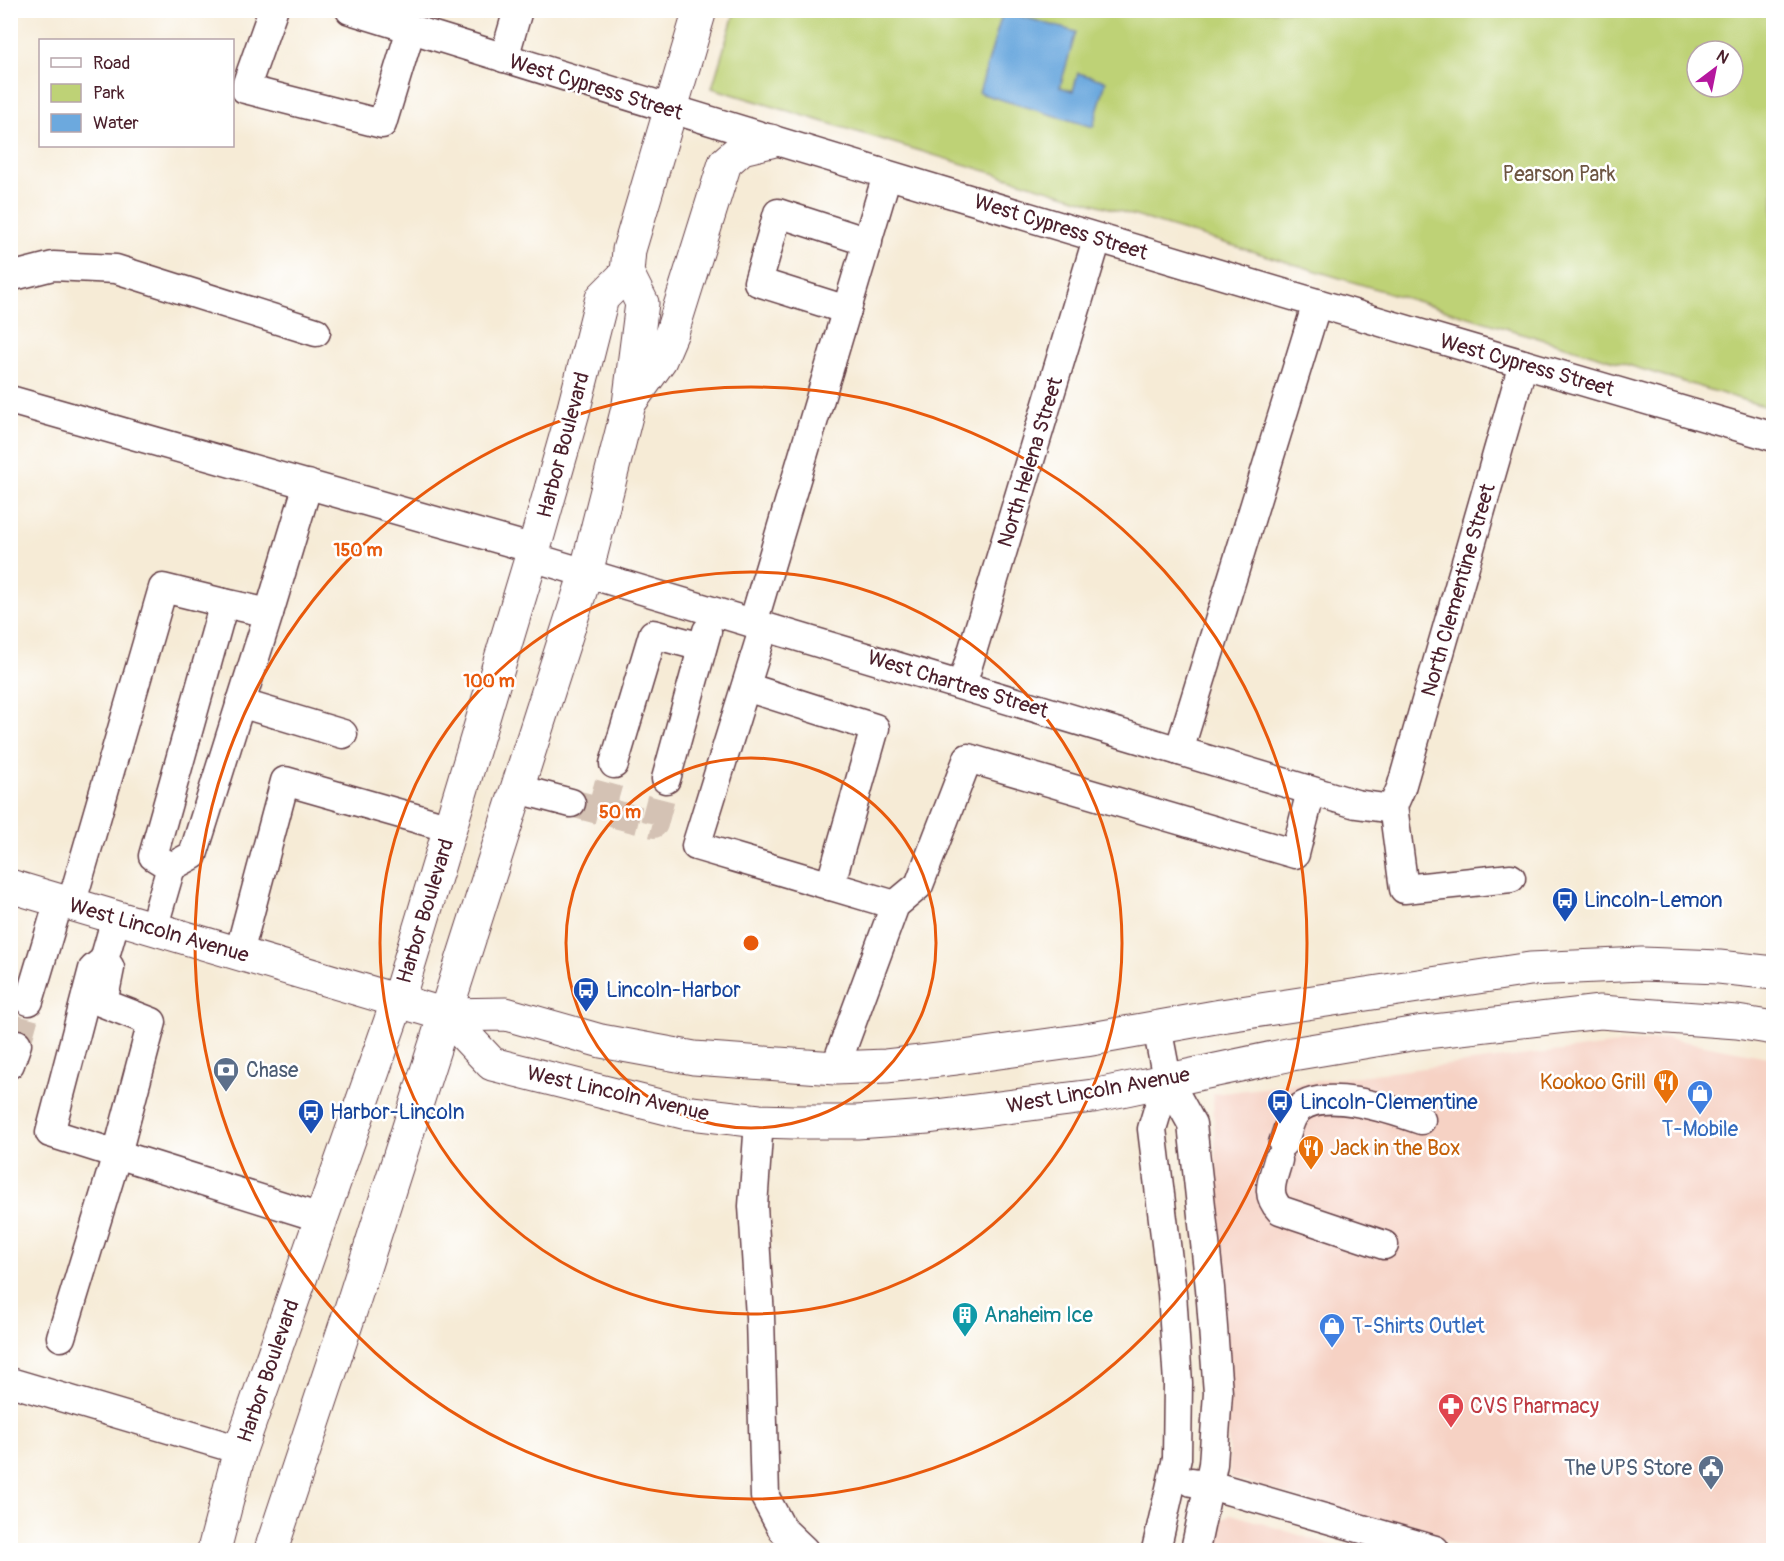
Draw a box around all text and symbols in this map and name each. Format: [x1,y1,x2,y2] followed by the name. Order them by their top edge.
[39,39,234,147] legend
[1685,39,1745,99] north arrow
[1713,46,1732,69] text: N
[506,48,686,127] street label: West Cypress Street
[93,52,130,75] text: Road
[93,82,125,105] text: Park
[93,112,139,135] text: Water
[1503,161,1616,188] park label: Pearson Park
[971,188,1151,267] street label: West Cypress Street
[1437,328,1618,403] street label: West Cypress Street
[531,369,596,521] street label: Harbor Boulevard
[992,373,1069,551] street label: North Helena Street
[1415,480,1502,700] street label: North Clementine Street
[334,539,383,562] text: 150 m
[864,644,1052,725] street label: West Chartres Street
[463,670,515,693] text: 100 m
[599,801,641,824] text: 50 m
[391,836,460,987] street label: Harbor Boulevard
[1550,885,1580,923] bus stop icon: Lincoln-Lemon
[1584,887,1723,914] place label: Lincoln-Lemon
[66,892,253,969] street label: West Lincoln Avenue
[741,933,761,953] centre of rings
[571,975,601,1013] bus stop icon: Lincoln-Harbor
[606,977,741,1004] place label: Lincoln-Harbor
[211,1055,241,1093] bank icon: Chase
[246,1057,299,1084] place label: Chase
[524,1059,712,1128] street label: West Lincoln Avenue
[1004,1061,1193,1120] street label: West Lincoln Avenue
[1651,1067,1681,1105] restaurant icon: Kookoo Grill
[1540,1069,1646,1096] place label: Kookoo Grill
[1685,1078,1715,1116] shop icon: T-Mobile
[1265,1087,1295,1125] bus stop icon: Lincoln-Clementine
[1300,1089,1478,1116] place label: Lincoln-Clementine
[296,1097,326,1135] bus stop icon: Harbor-Lincoln
[330,1099,465,1126] place label: Harbor-Lincoln
[1662,1116,1739,1143] place label: T-Mobile
[1296,1133,1326,1171] restaurant icon: Jack in the Box
[1330,1135,1460,1162] place label: Jack in the Box
[231,1296,306,1446] street label: Harbor Boulevard
[950,1300,980,1338] building icon: Anaheim Ice
[984,1302,1093,1329] place label: Anaheim Ice
[1317,1311,1347,1349] shop icon: T-Shirts Outlet
[1352,1313,1485,1340] place label: T-Shirts Outlet
[1436,1391,1466,1429] pharmacy icon: CVS Pharmacy
[1470,1393,1599,1420] place label: CVS Pharmacy
[1696,1453,1726,1491] public building icon: The UPS Store
[1564,1455,1693,1482] place label: The UPS Store

